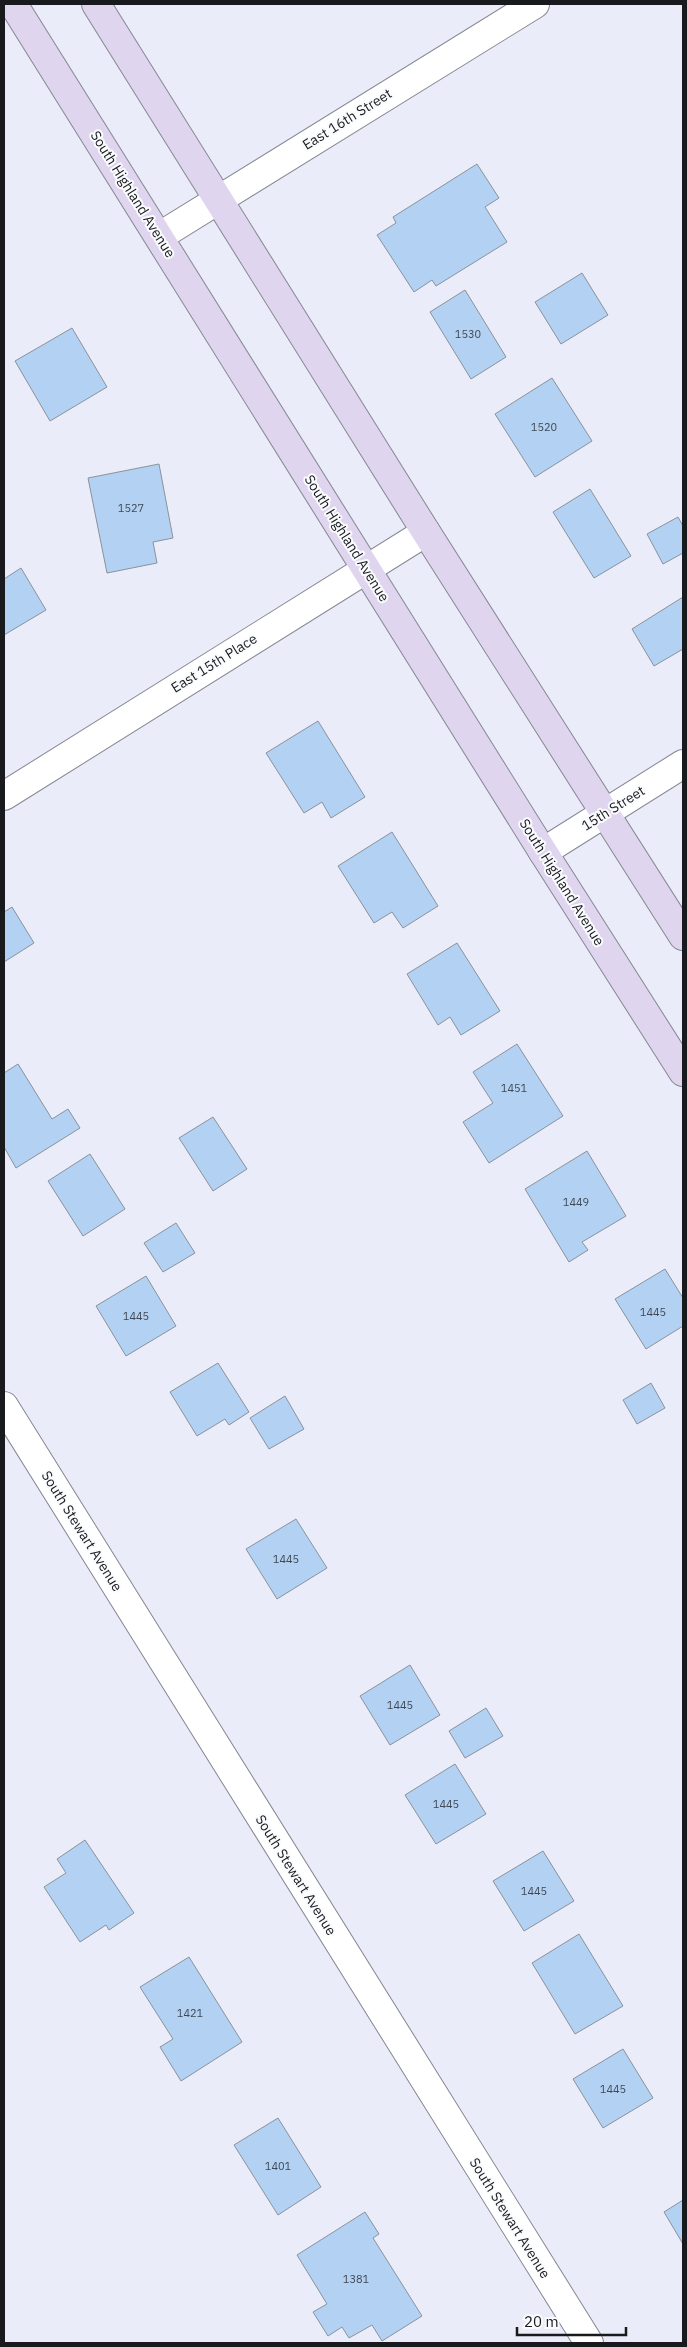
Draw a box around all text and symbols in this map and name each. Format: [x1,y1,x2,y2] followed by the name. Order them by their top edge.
[299,84,395,154] street label: East 16th Street
[87,127,180,261] street label: South Highland Avenue
[455,327,481,341] house number: 1530
[531,420,557,434] house number: 1520
[301,471,394,605] street label: South Highland Avenue
[118,501,144,515] house number: 1527
[168,629,261,697] street label: East 15th Place
[578,781,648,835] street label: 15th Street
[516,815,609,949] street label: South Highland Avenue
[501,1081,528,1095] house number: 1451
[563,1195,589,1209] house number: 1449
[640,1305,666,1319] house number: 1445
[123,1309,149,1323] house number: 1445
[38,1467,127,1595] street label: South Stewart Avenue
[273,1552,299,1566] house number: 1445
[387,1698,413,1712] house number: 1445
[433,1797,459,1811] house number: 1445
[252,1811,341,1939] street label: South Stewart Avenue
[521,1884,547,1898] house number: 1445
[177,2006,204,2020] house number: 1421
[600,2082,626,2096] house number: 1445
[466,2154,555,2282] street label: South Stewart Avenue
[265,2159,292,2173] house number: 1401
[343,2272,370,2286] house number: 1381
[517,2304,626,2336] scale bar
[524,2312,559,2331] text: 20 m

